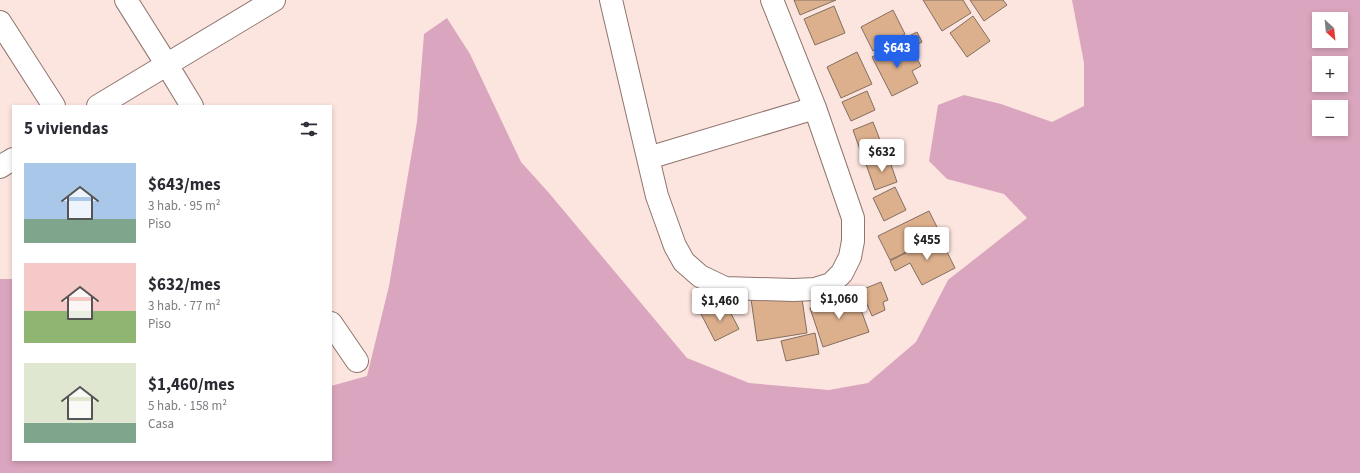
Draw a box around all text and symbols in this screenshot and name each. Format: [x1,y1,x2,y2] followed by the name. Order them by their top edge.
[1312,12,1348,48] north arrow
[1312,12,1348,136] map controls
[873,35,921,69] pin: $643
[883,39,911,57] text: $643
[1312,56,1348,92] button: +
[1312,100,1348,136] button: −
[24,117,108,141] text: 5 viviendas
[298,118,320,140] icon: filters
[858,139,906,173] pin: $632
[868,143,896,161] text: $632
[148,173,221,197] text: $643/mes
[56,179,104,227] icon: home
[148,197,221,215] text: 3 hab. · 95 m²
[148,215,171,233] text: Piso
[903,227,951,261] pin: $455
[913,231,941,249] text: $455
[148,273,221,297] text: $632/mes
[56,279,104,327] icon: home
[806,286,872,320] pin: $1,060
[687,288,753,322] pin: $1,460
[820,290,858,308] text: $1,060
[701,292,739,310] text: $1,460
[148,297,221,315] text: 3 hab. · 77 m²
[148,315,171,333] text: Piso
[148,373,235,397] text: $1,460/mes
[56,379,104,427] icon: home
[148,397,227,415] text: 5 hab. · 158 m²
[148,415,174,433] text: Casa

